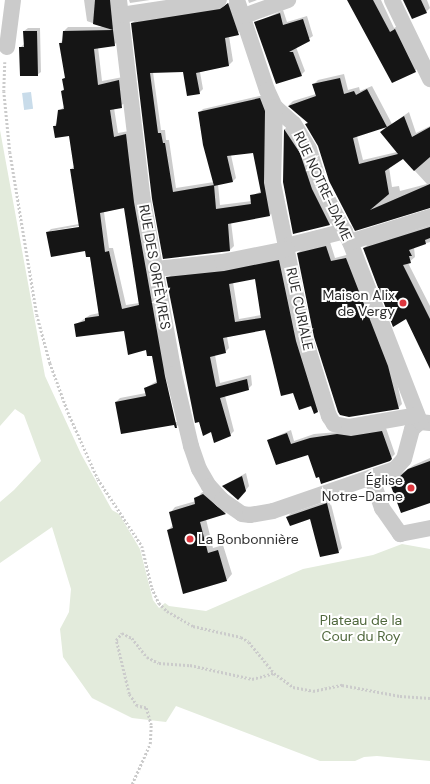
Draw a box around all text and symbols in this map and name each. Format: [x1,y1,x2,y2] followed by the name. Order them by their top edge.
[290,129,356,243] street label: RUE NOTRE-DAME
[136,203,174,331] street label: RUE DES ORFÈVRES
[283,266,317,352] street label: RUE CURIALE
[322,287,395,320] place label: Maison Alix de Vergy
[398,298,408,308] marker: Maison Alix de Vergy
[322,472,403,504] place label: Église Notre-Dame
[406,483,416,493] marker: Église Notre-Dame
[198,531,299,547] place label: La Bonbonnière
[185,534,195,544] marker: La Bonbonnière
[320,612,402,644] park label: Plateau de la Cour du Roy

